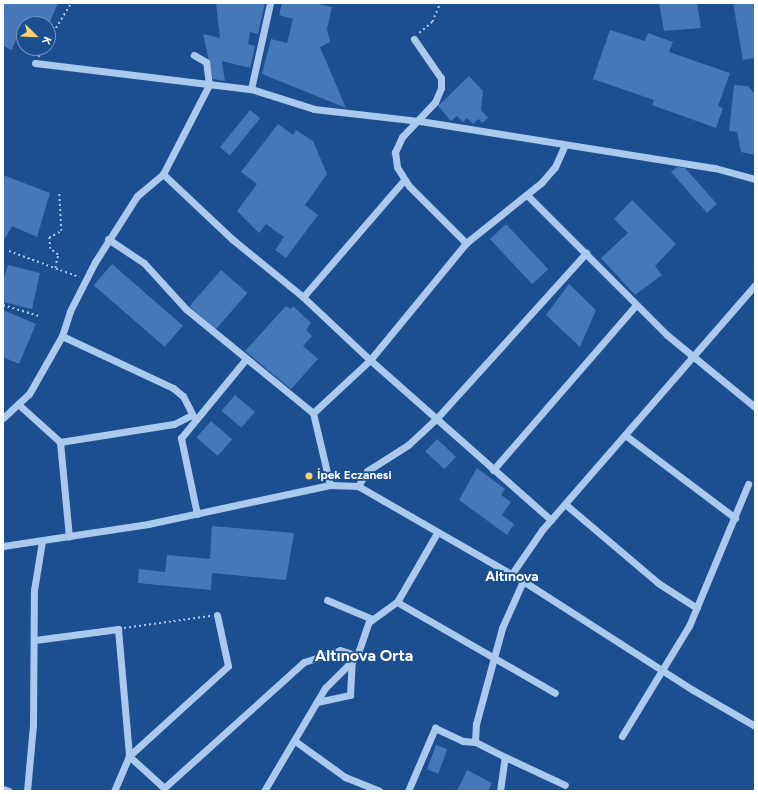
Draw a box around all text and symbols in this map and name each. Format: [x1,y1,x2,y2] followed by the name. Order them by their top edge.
[16,16,56,56] north arrow
[39,35,54,46] text: K
[317,469,392,483] place label: İpek Eczanesi
[304,471,314,481] marker: İpek Eczanesi
[485,569,539,585] district label: Altınova
[315,646,413,666] district label: Altınova Orta

